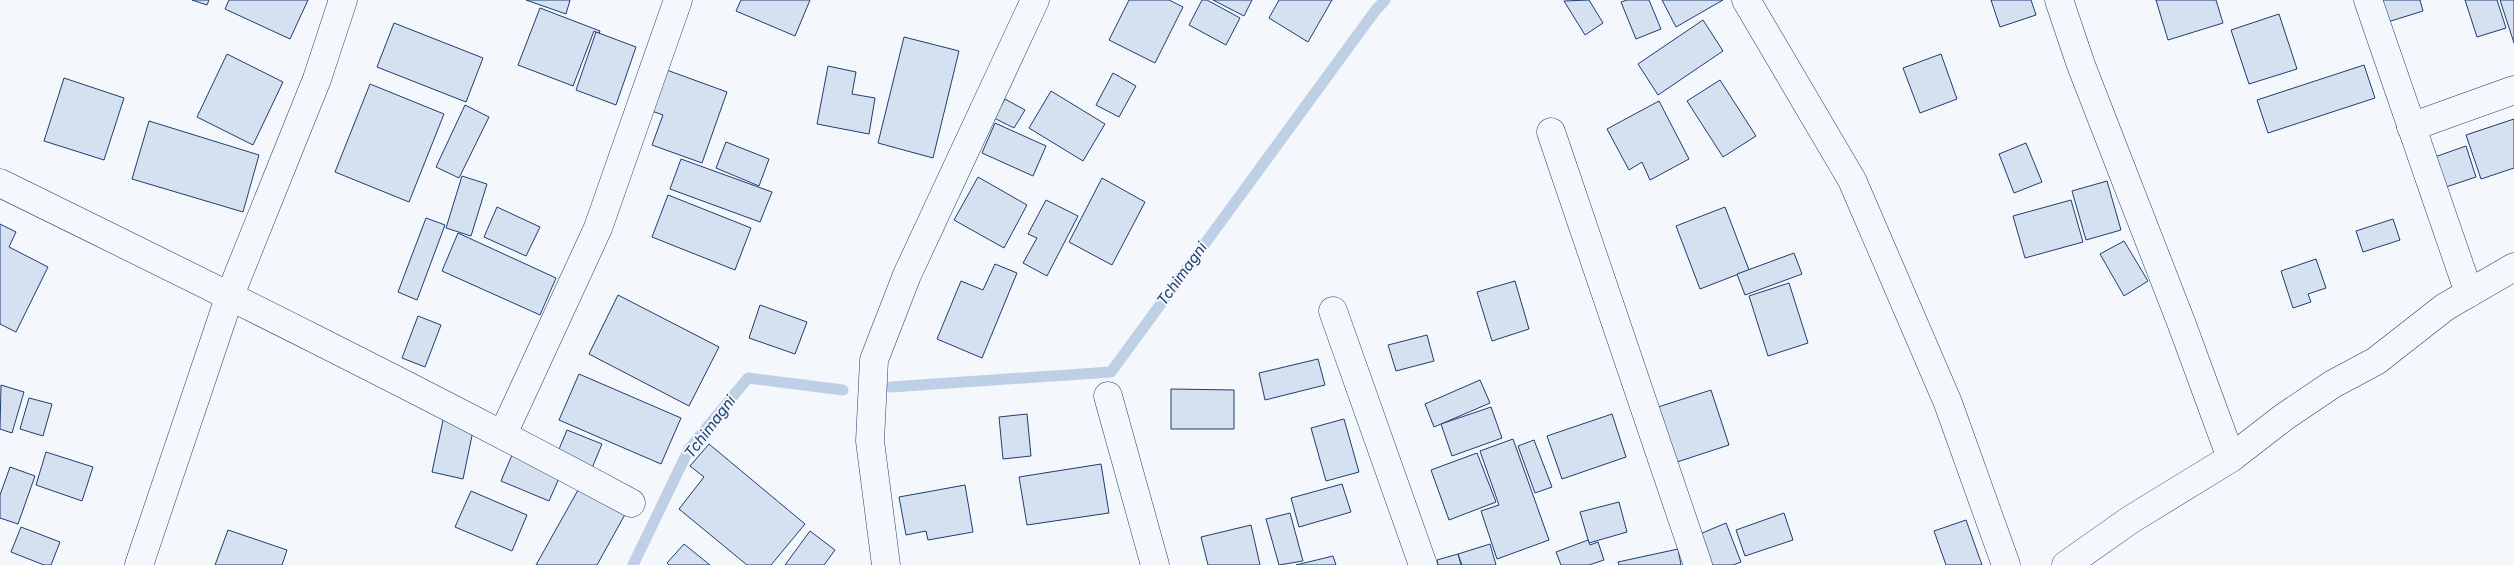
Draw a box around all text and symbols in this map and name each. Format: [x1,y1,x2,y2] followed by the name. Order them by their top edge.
[1152,238,1211,309] water label: Tchimagni
[680,391,740,462] water label: Tchimagni

